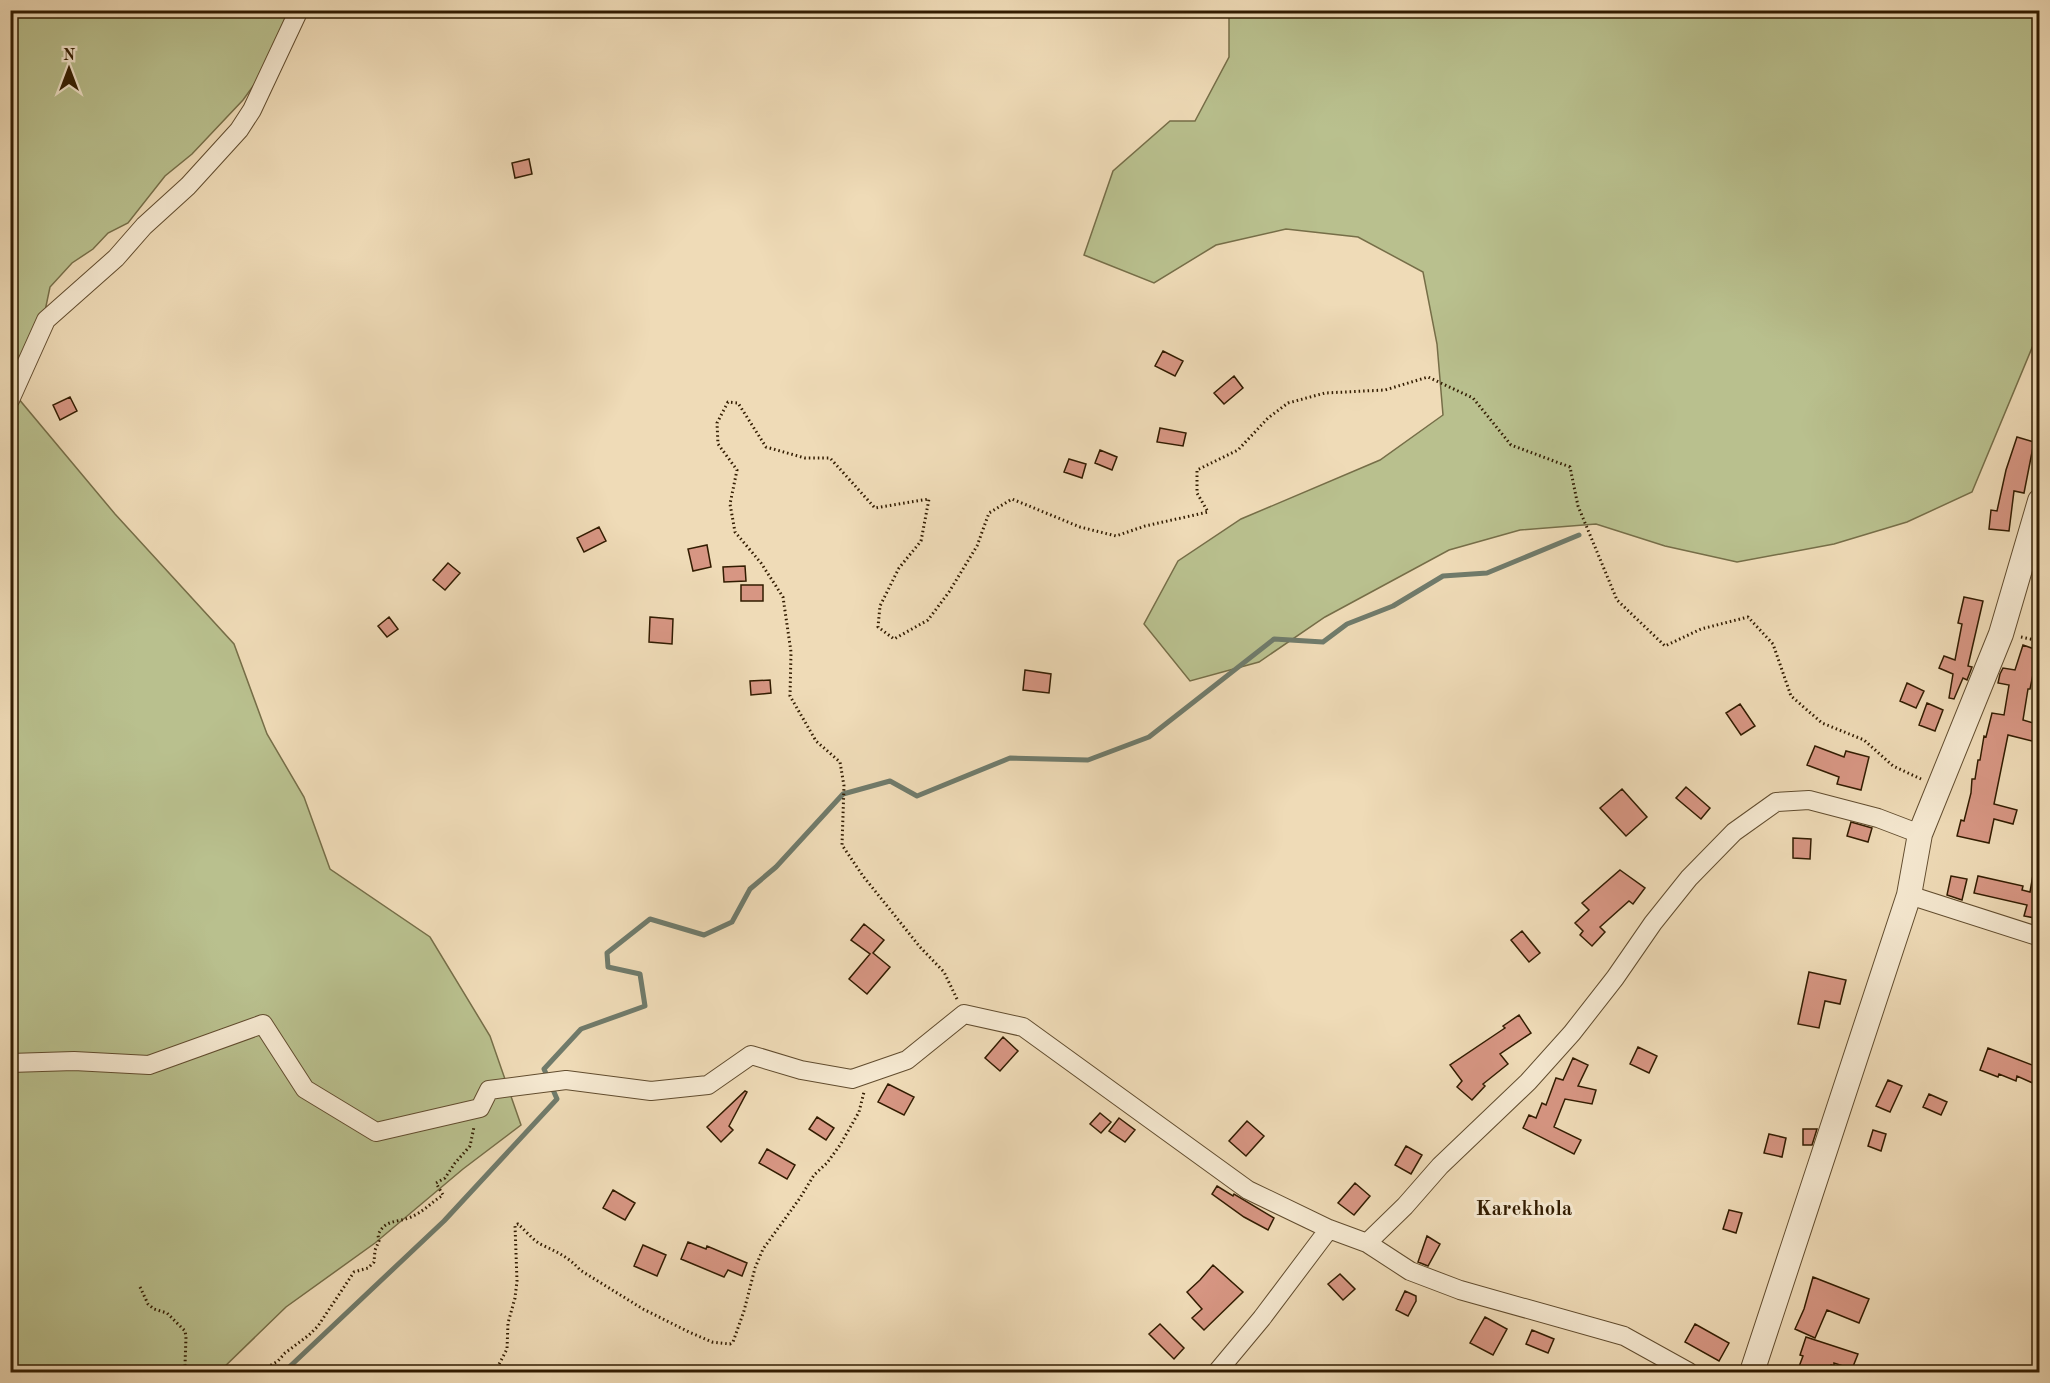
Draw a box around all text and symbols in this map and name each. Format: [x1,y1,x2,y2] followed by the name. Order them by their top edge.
[39,39,99,99] north arrow
[63,48,76,64] text: N
[1475,1199,1573,1220] district label: Karekhola

